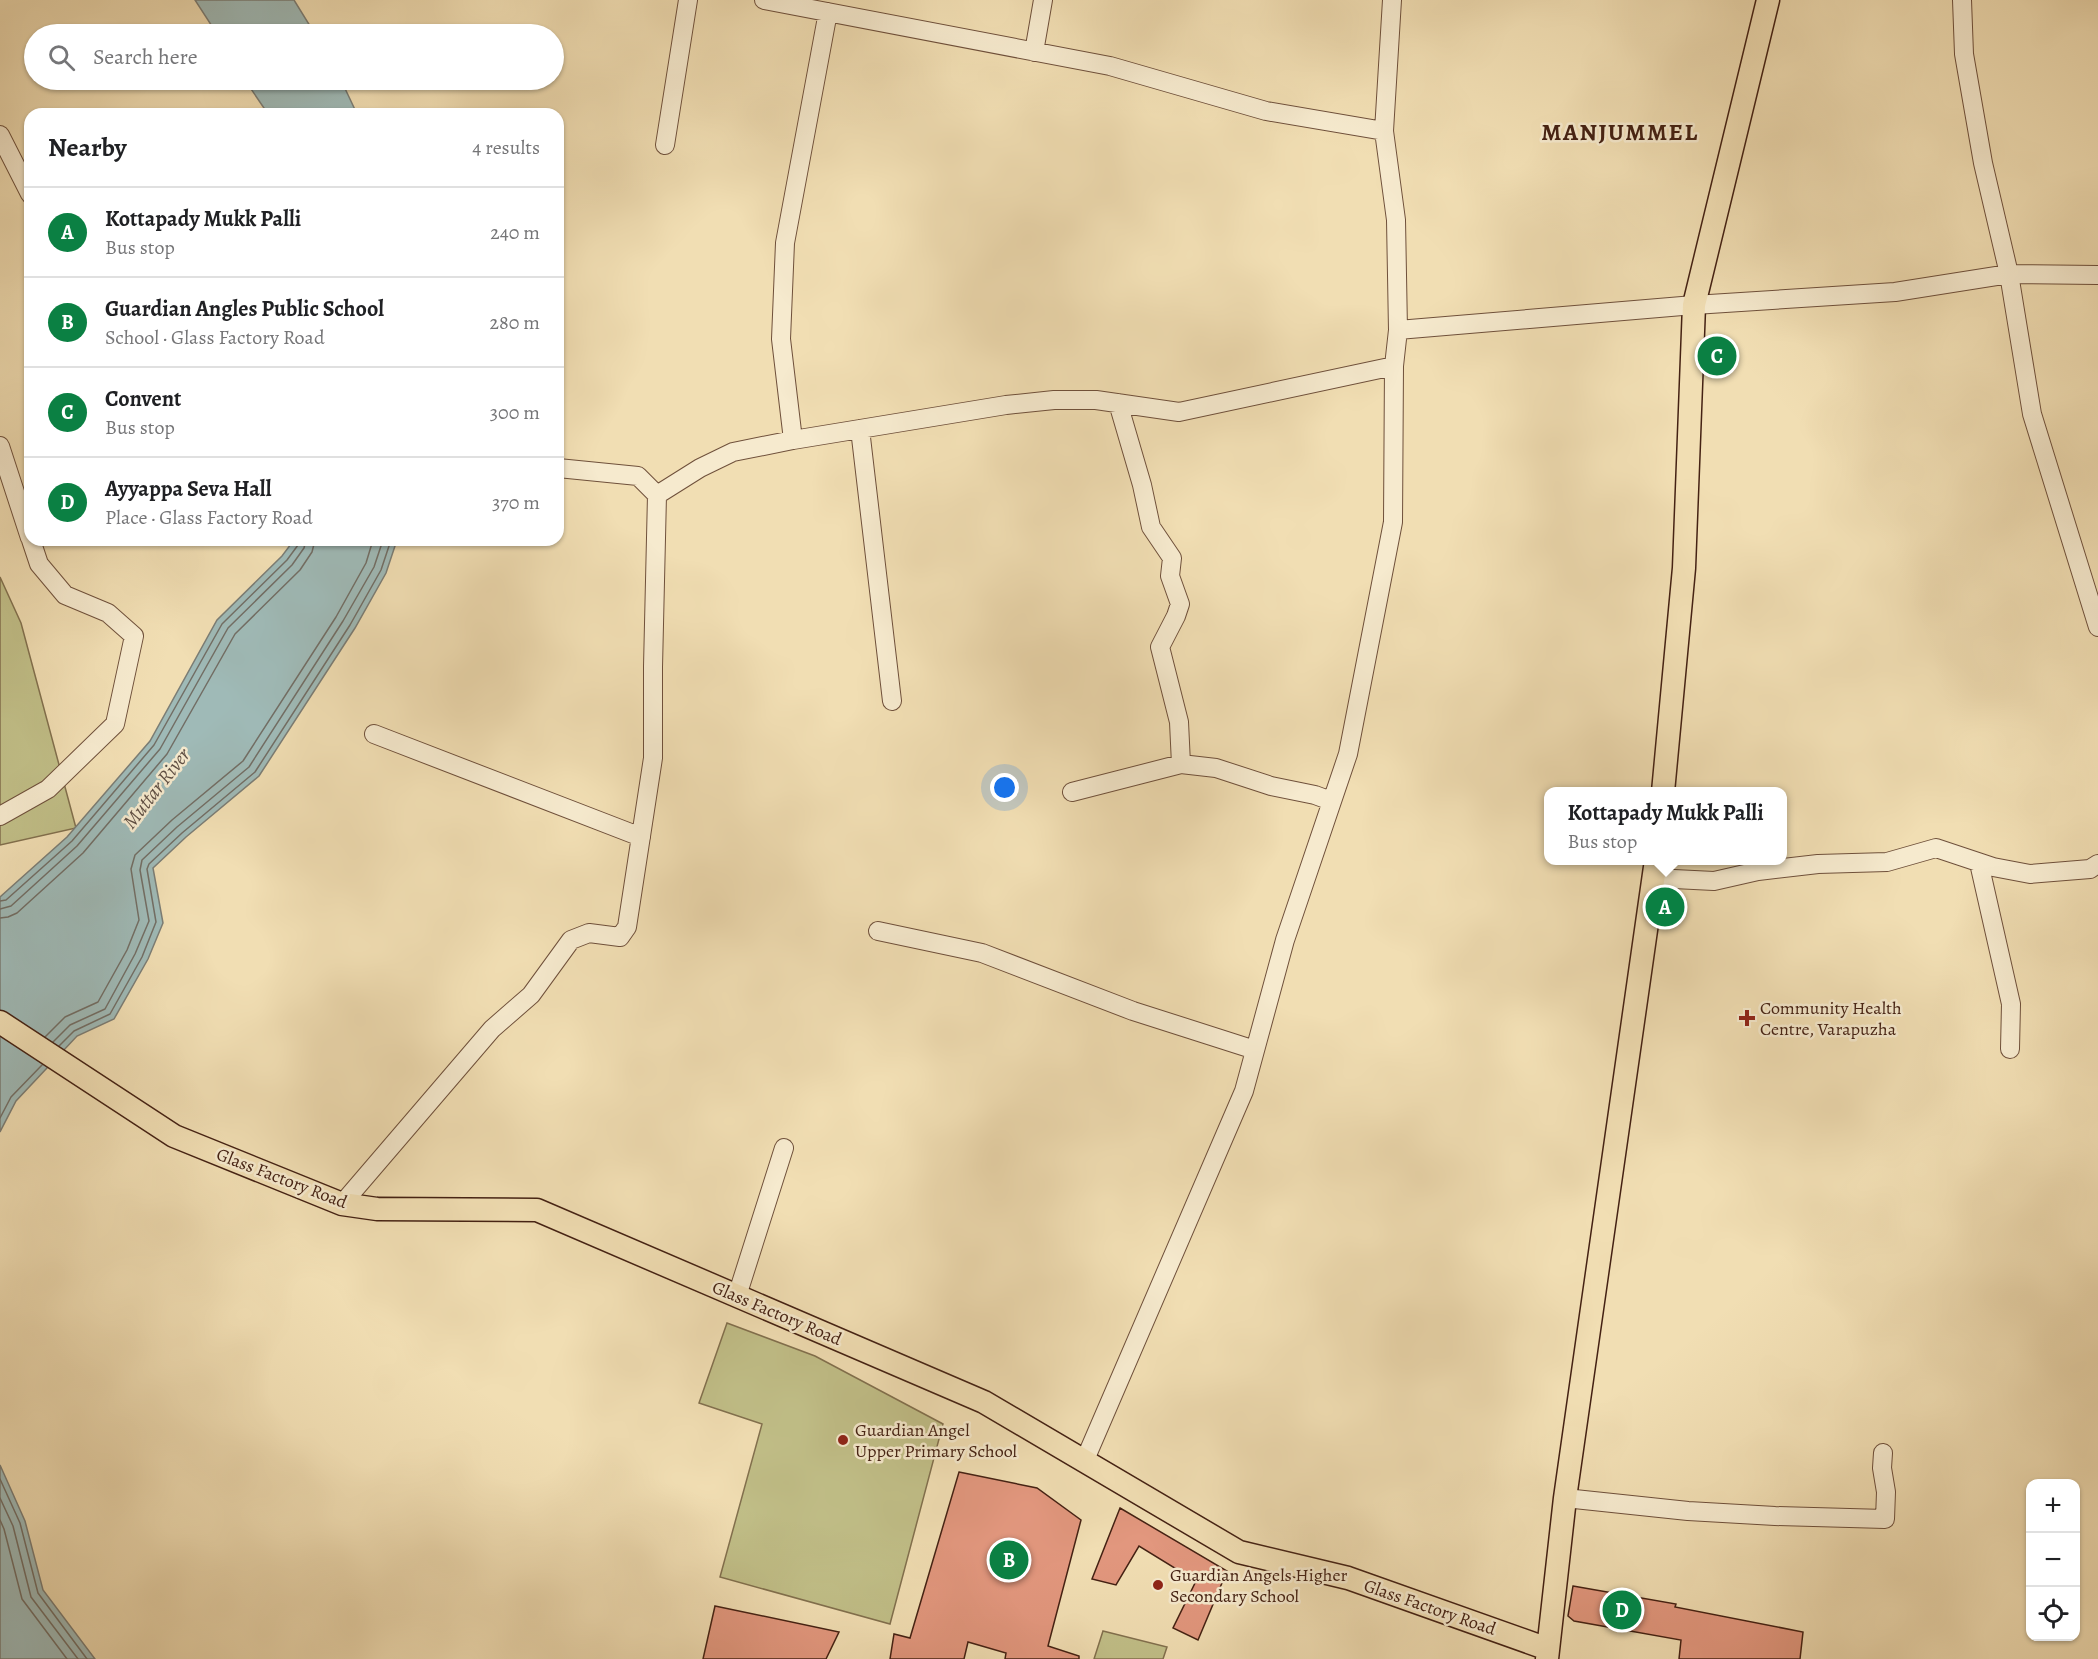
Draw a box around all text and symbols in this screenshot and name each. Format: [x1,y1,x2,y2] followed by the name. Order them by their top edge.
[24,24,564,90] search box
[45,41,78,74] icon: search
[93,42,198,72] text: Search here
[1541,116,1699,148] district label: MANJUMMEL
[48,130,127,165] text: Nearby
[472,134,540,161] text: 4 results
[105,204,301,234] text: Kottapady Mukk Palli
[61,219,74,246] text: A
[490,219,540,246] text: 240 m
[105,234,175,261] text: Bus stop
[105,294,384,324] text: Guardian Angles Public School
[61,309,74,336] text: B
[490,309,540,336] text: 280 m
[105,324,325,351] text: School · Glass Factory Road
[1698,334,1736,378] pin: C
[105,384,181,414] text: Convent
[61,399,74,426] text: C
[490,399,540,426] text: 300 m
[105,414,175,441] text: Bus stop
[105,474,271,504] text: Ayyappa Seva Hall
[61,489,74,516] text: D
[492,489,540,516] text: 370 m
[105,504,313,531] text: Place · Glass Factory Road
[116,742,197,834] water label: Muttar River
[990,773,1019,802] your location
[1544,787,1787,865] popup
[1567,798,1764,828] text: Kottapady Mukk Palli
[1567,828,1637,855] text: Bus stop
[1646,884,1684,930] pin: A
[1760,996,1902,1041] place label: Community Health Centre, Varapuzha
[1738,1009,1756,1027] marker: Community Health Centre, Varapuzha
[213,1142,351,1214] street label: Glass Factory Road
[709,1275,846,1351] street label: Glass Factory Road
[855,1418,1018,1463] place label: Guardian Angel Upper Primary School
[836,1433,850,1447] marker: Guardian Angel Upper Primary School
[2026,1479,2080,1641] map controls
[2026,1479,2080,1533] button: +
[2026,1533,2080,1587] button: −
[990,1538,1028,1582] pin: B
[1170,1563,1347,1608] place label: Guardian Angels Higher Secondary School
[1361,1573,1500,1641] street label: Glass Factory Road
[1151,1578,1165,1592] marker: Guardian Angels Higher Secondary School
[2026,1587,2080,1641] button: locate
[1602,1588,1642,1632] pin: D

